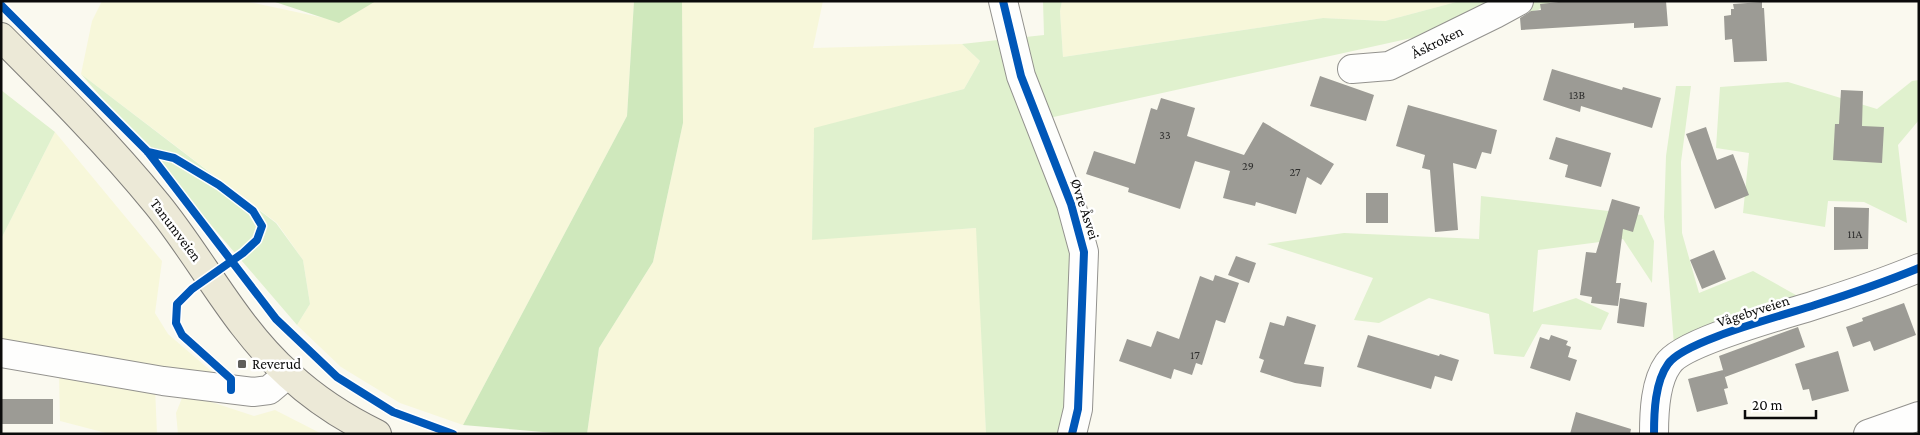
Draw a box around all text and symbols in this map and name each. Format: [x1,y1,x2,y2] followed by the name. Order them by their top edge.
[1408,22,1466,61] street label: Åskroken
[1569,88,1586,102] house number: 13B
[1159,128,1171,142] house number: 33
[1242,159,1254,173] house number: 29
[1289,165,1301,179] house number: 27
[1068,176,1103,242] street label: Øvre Åsvei
[147,195,205,265] street label: Tanumveien
[1848,227,1863,241] house number: 11A
[1715,292,1792,331] street label: Vågebyveien
[1190,348,1200,362] house number: 17
[252,356,301,372] place label: Reverud
[236,358,248,370] marker: Reverud
[1745,388,1816,420] scale bar
[1752,397,1783,413] text: 20 m

